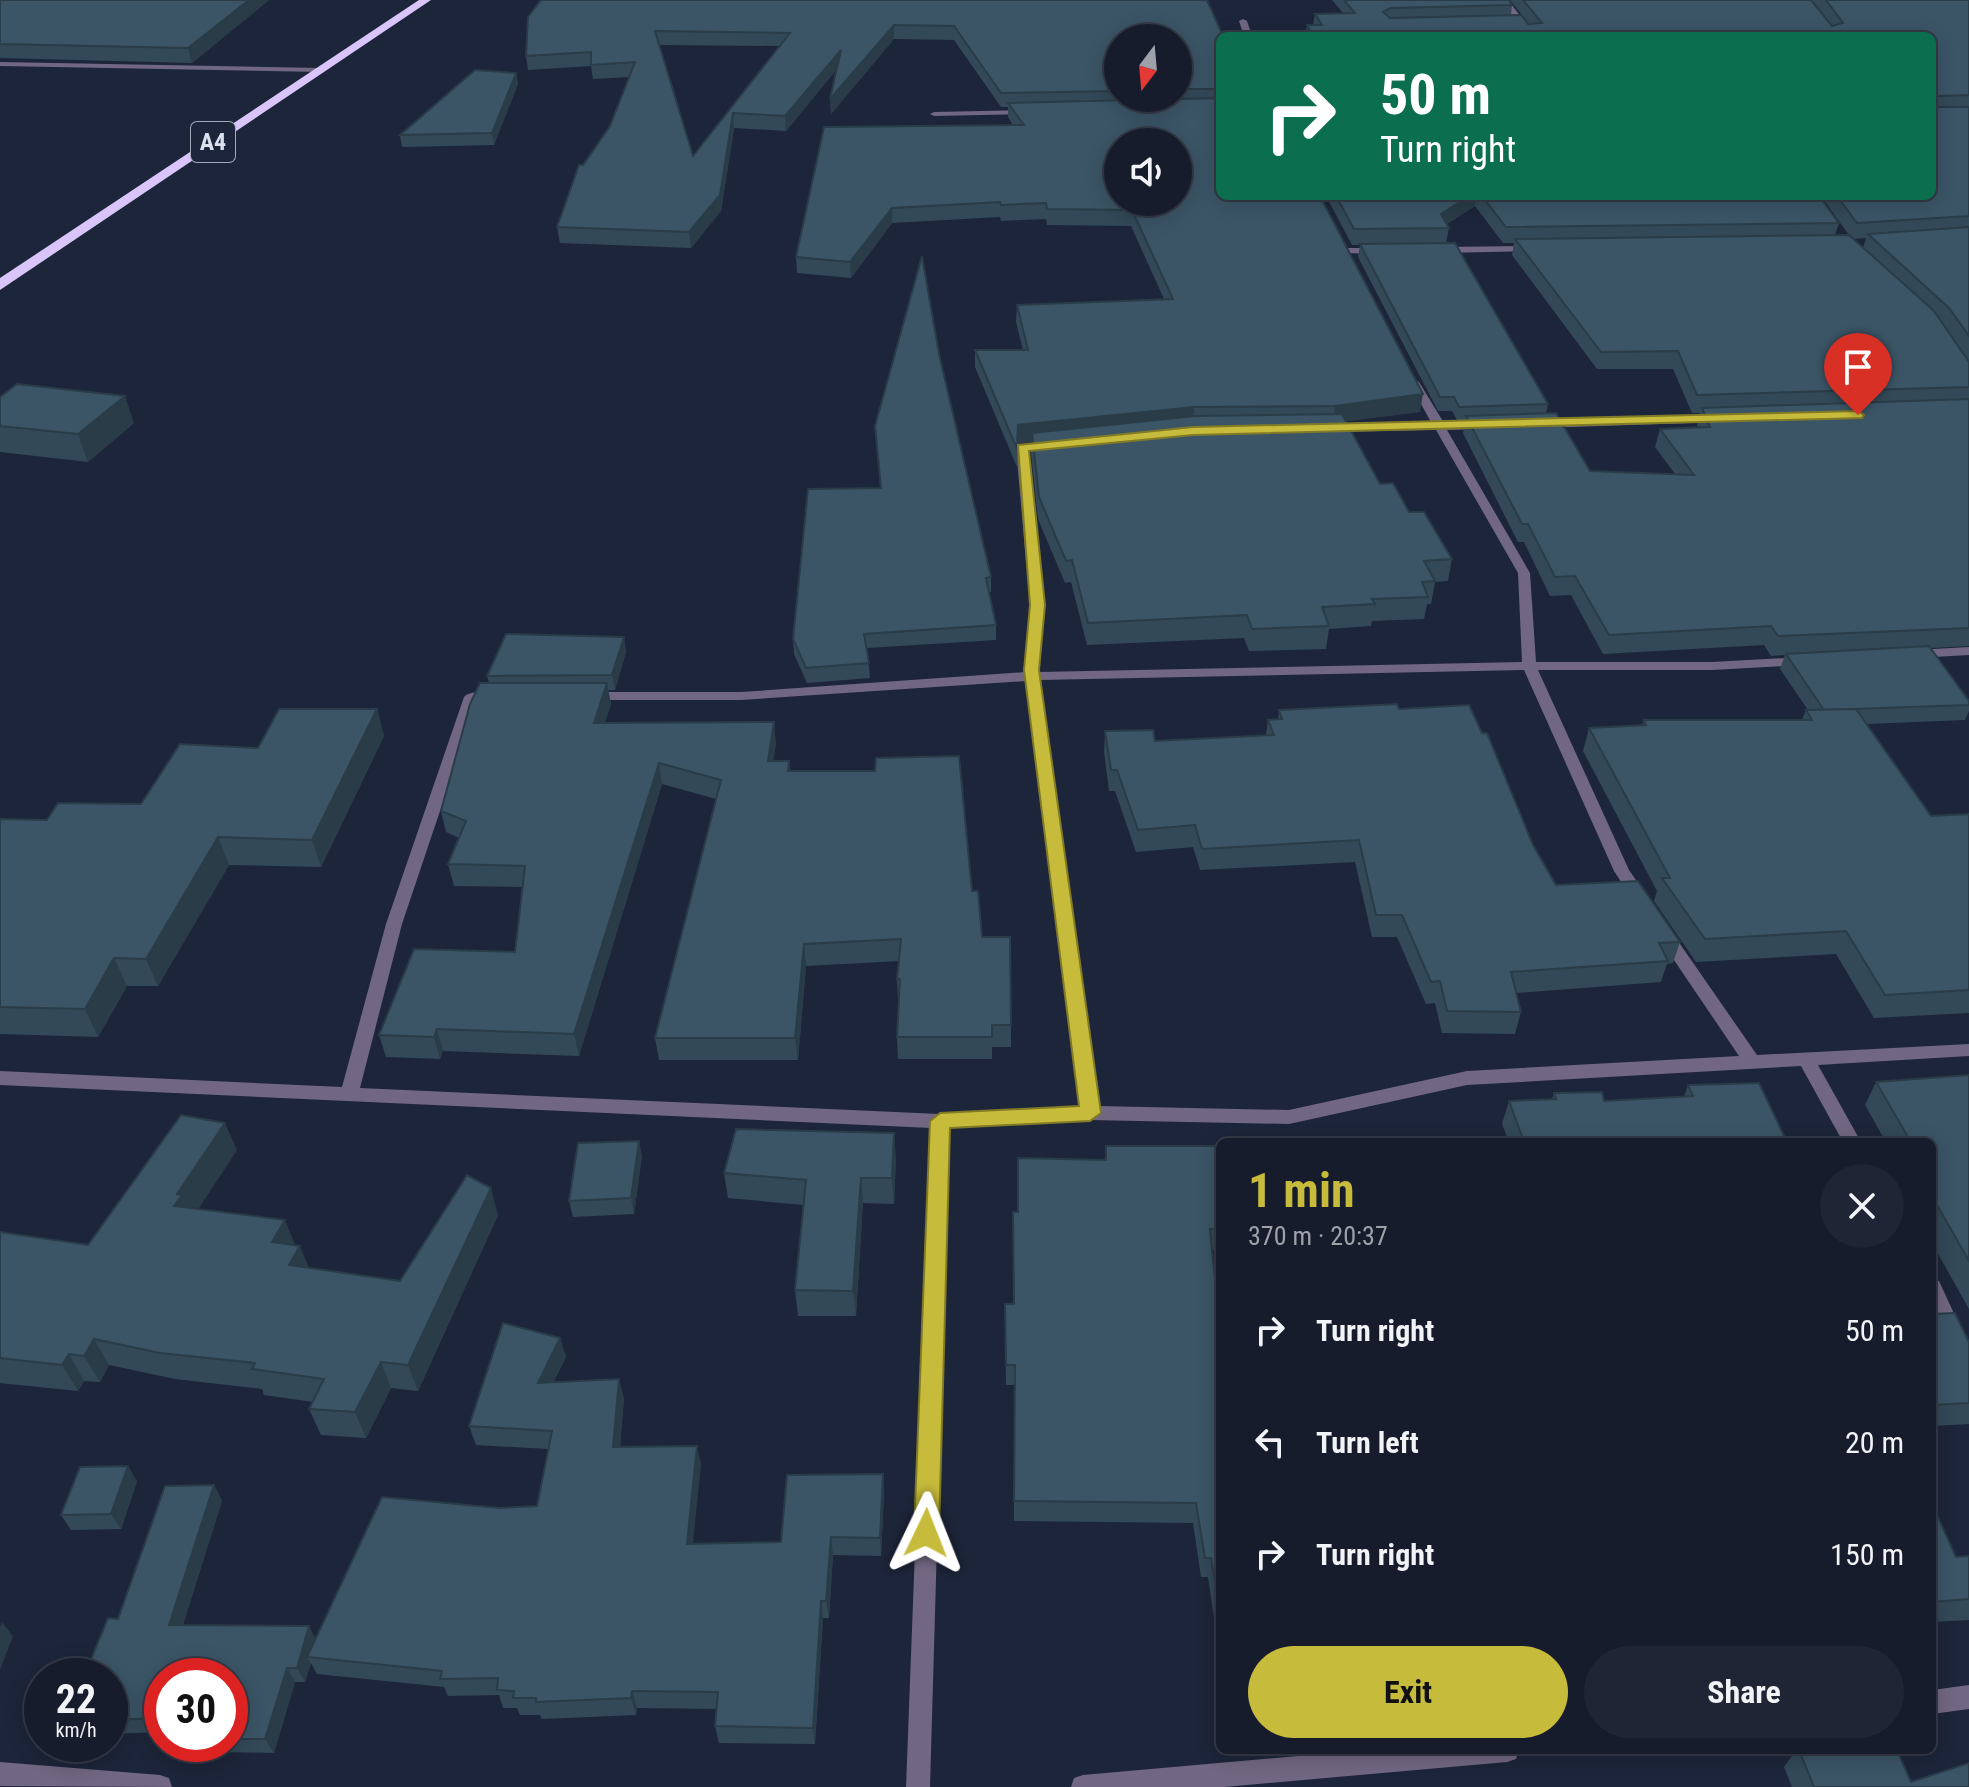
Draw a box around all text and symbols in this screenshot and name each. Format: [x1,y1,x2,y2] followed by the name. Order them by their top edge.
[1104,24,1192,112] north arrow
[1104,24,1192,216] map controls
[1380,62,1491,128] text: 50 m
[1248,64,1352,168] icon: right
[191,122,235,162] road number: A4
[1104,128,1192,216] button: sound
[1380,129,1516,171] text: Turn right
[1824,333,1892,415] pin
[1836,345,1880,389] icon: arrive
[1248,1162,1355,1219] text: 1 min
[1820,1164,1904,1248] button: close
[1248,1221,1388,1251] text: 370 m · 20:37
[1248,1308,1292,1352] icon: right
[1316,1313,1434,1348] text: Turn right
[1845,1313,1904,1348] text: 50 m
[1248,1420,1292,1464] icon: left
[1316,1425,1419,1460] text: Turn left
[1845,1425,1904,1460] text: 20 m
[884,1491,968,1575] position arrow
[1248,1532,1292,1576] icon: right
[1316,1537,1434,1572] text: Turn right
[1830,1537,1904,1572] text: 150 m
[1248,1646,1568,1738] button: Exit
[1584,1646,1904,1738] button: Share
[144,1658,248,1762] speed limit sign: 30
[56,1676,96,1723] text: 22
[55,1718,97,1742] text: km/h

